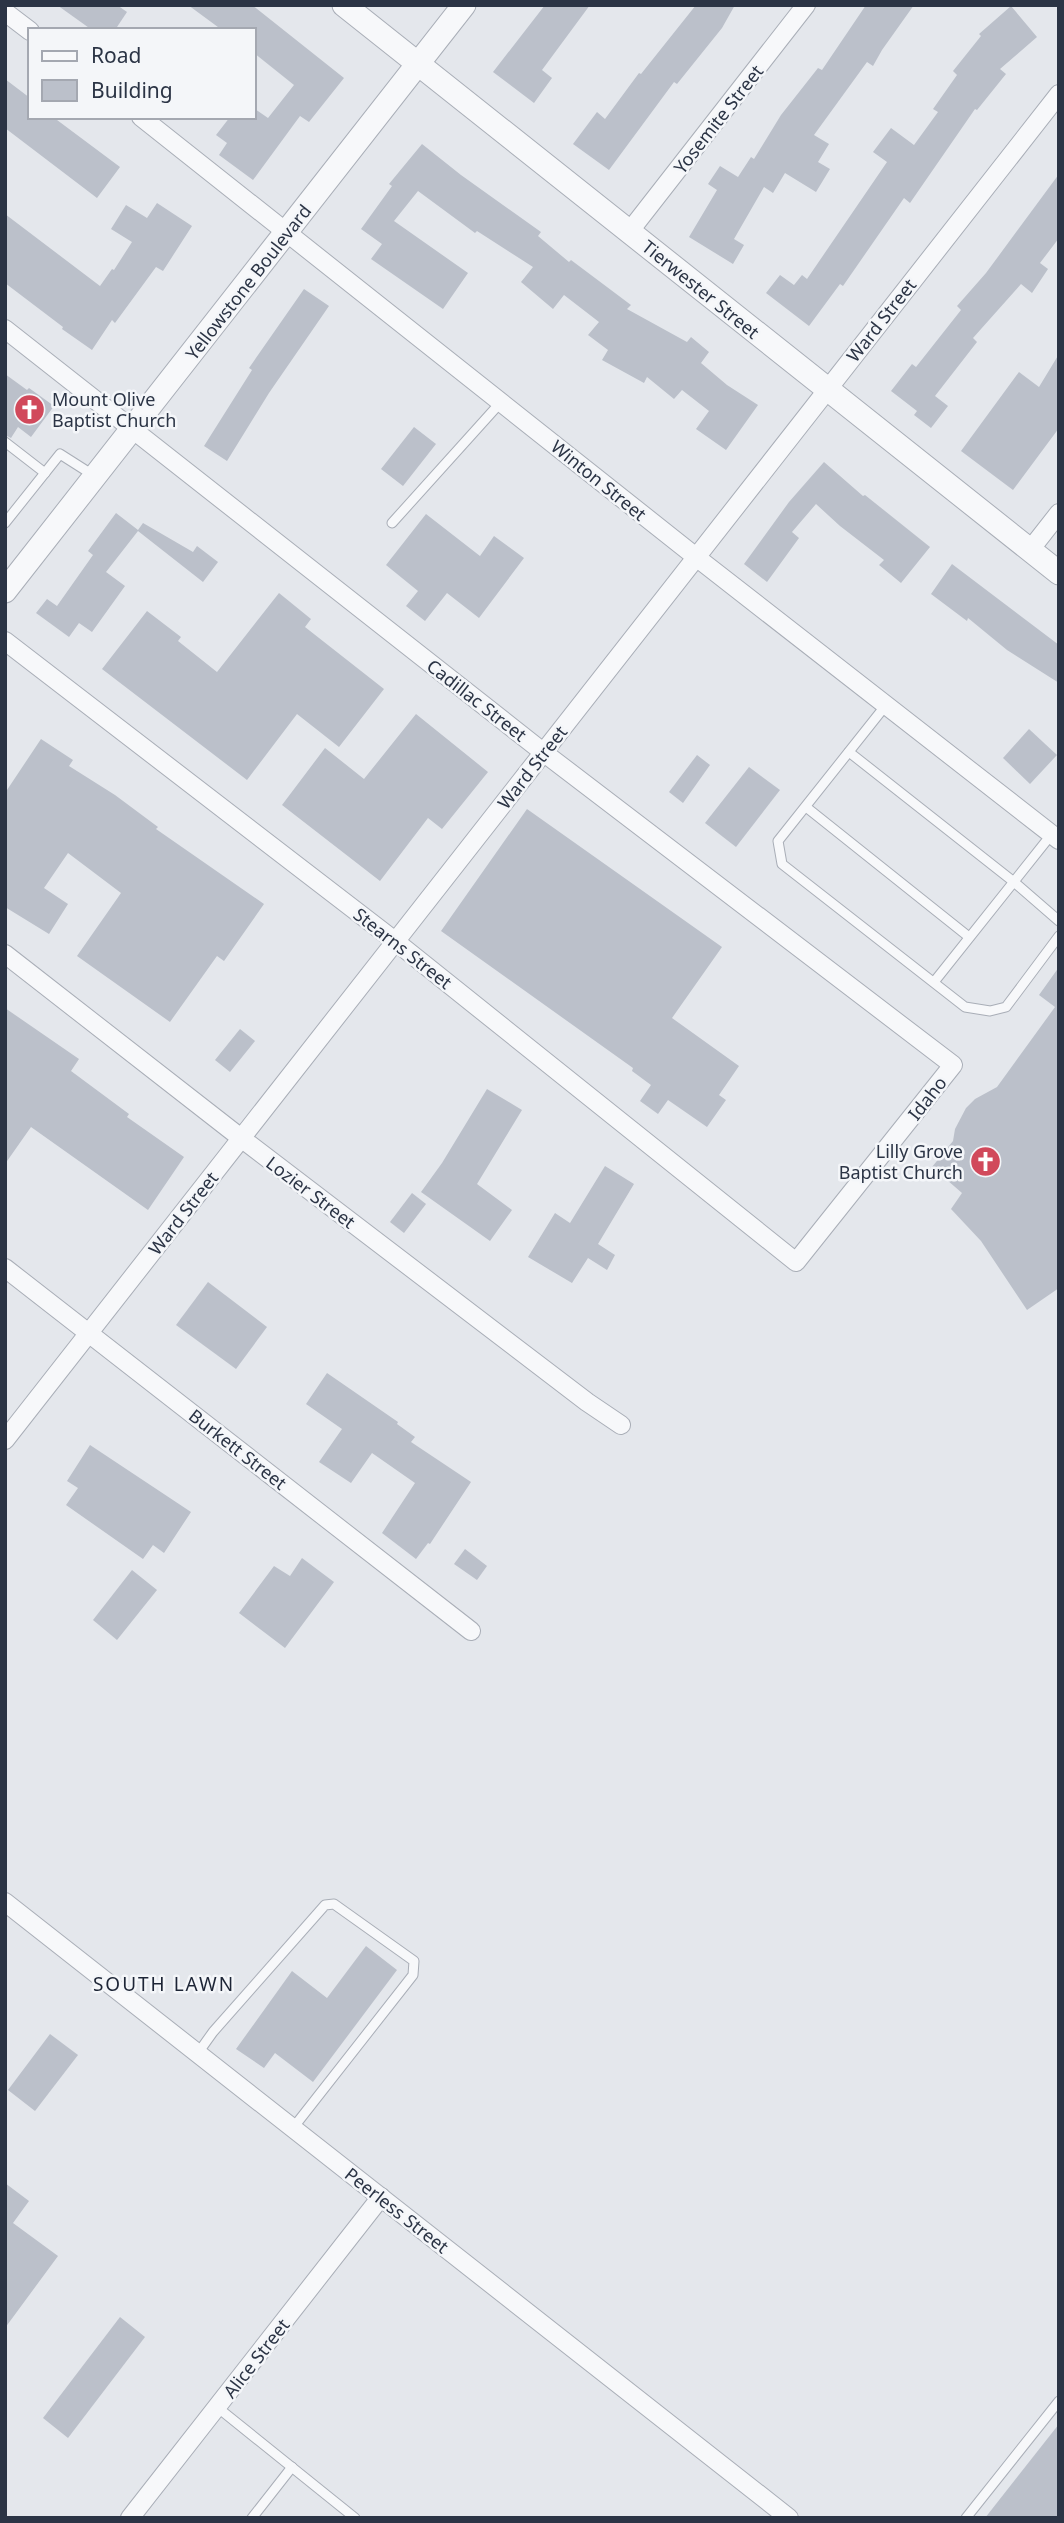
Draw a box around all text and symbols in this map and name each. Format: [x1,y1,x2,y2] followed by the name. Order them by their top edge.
[28,28,256,119] legend
[91,41,141,69] text: Road
[668,59,768,178] street label: Yosemite Street
[91,76,173,104] text: Building
[180,199,316,365] street label: Yellowstone Boulevard
[637,234,765,344] street label: Tierwester Street
[841,273,921,367] street label: Ward Street
[52,387,176,432] place label: Mount Olive Baptist Church
[12,392,46,426] church icon: Mount Olive Baptist Church
[546,434,652,526] street label: Winton Street
[422,654,532,747] street label: Cadillac Street
[492,720,572,814] street label: Ward Street
[349,902,458,994] street label: Stearns Street
[902,1071,952,1125] street label: Idaho
[839,1139,963,1184] place label: Lilly Grove Baptist Church
[969,1144,1003,1178] church icon: Lilly Grove Baptist Church
[262,1151,361,1234] street label: Lozier Street
[143,1166,223,1260] street label: Ward Street
[184,1403,292,1495] street label: Burkett Street
[93,1971,235,1997] district label: SOUTH LAWN
[340,2162,454,2258] street label: Peerless Street
[217,2313,295,2403] street label: Alice Street

